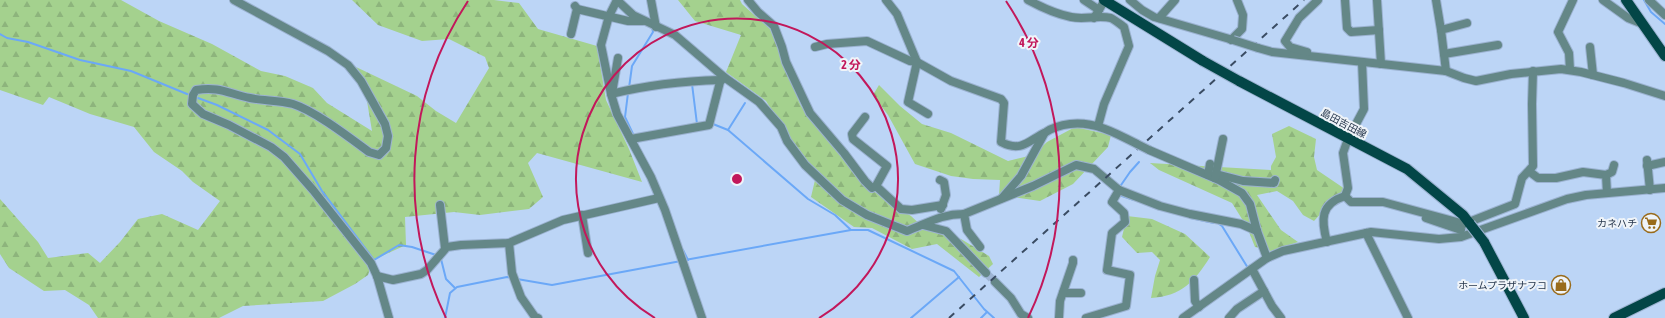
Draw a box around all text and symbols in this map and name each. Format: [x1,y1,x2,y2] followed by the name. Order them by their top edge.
[1018,36,1039,50] text: 4 分
[841,58,861,72] text: 2 分
[1319,107,1368,140] street label: 島田吉田線
[730,172,744,186] centre of rings
[1640,212,1662,234] supermarket icon: カネハチ
[1597,218,1637,229] place label: カネハチ
[1550,274,1572,296] shop icon: ホームプラザナフコ
[1458,280,1547,291] place label: ホームプラザナフコ

